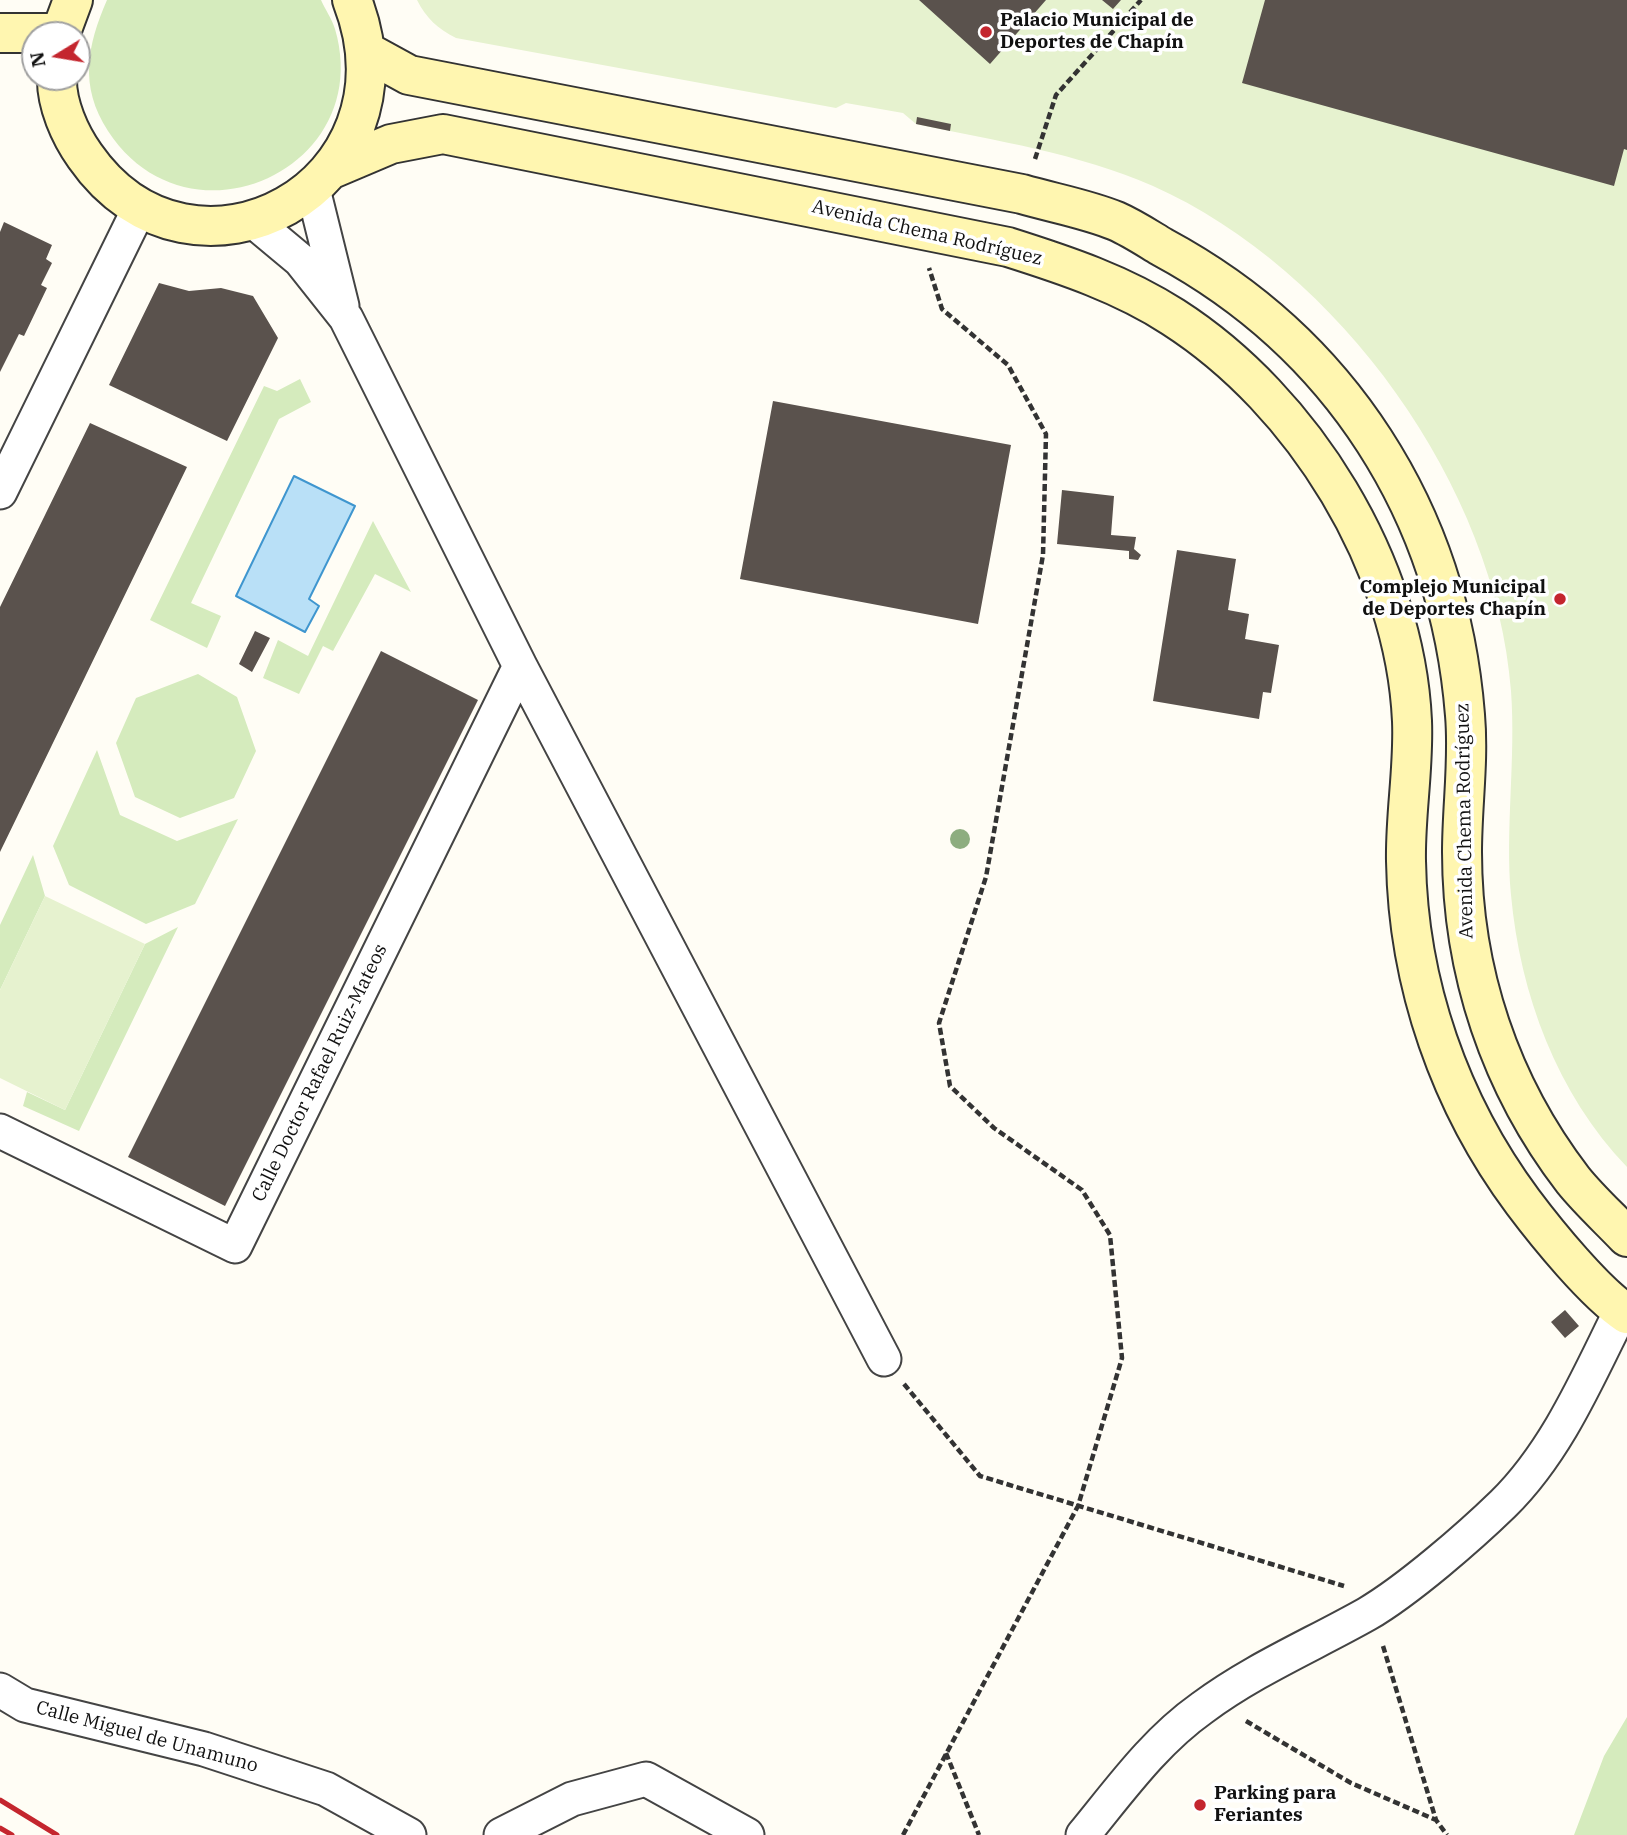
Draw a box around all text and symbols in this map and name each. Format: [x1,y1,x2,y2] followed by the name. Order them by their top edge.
[1000,10,1194,54] place label: Palacio Municipal de Deportes de Chapín
[21,21,91,91] north arrow
[978,24,994,40] marker: Palacio Municipal de Deportes de Chapín
[24,50,51,69] text: N
[810,195,1044,271] street label: Avenida Chema Rodríguez
[1359,577,1546,621] place label: Complejo Municipal de Deportes Chapín
[1552,591,1568,607] marker: Complejo Municipal de Deportes Chapín
[1452,703,1478,939] street label: Avenida Chema Rodríguez
[248,940,392,1206] street label: Calle Doctor Rafael Ruiz-Mateos
[34,1696,260,1778] street label: Calle Miguel de Unamuno
[1214,1783,1336,1827] place label: Parking para Feriantes
[1192,1797,1208,1813] marker: Parking para Feriantes

